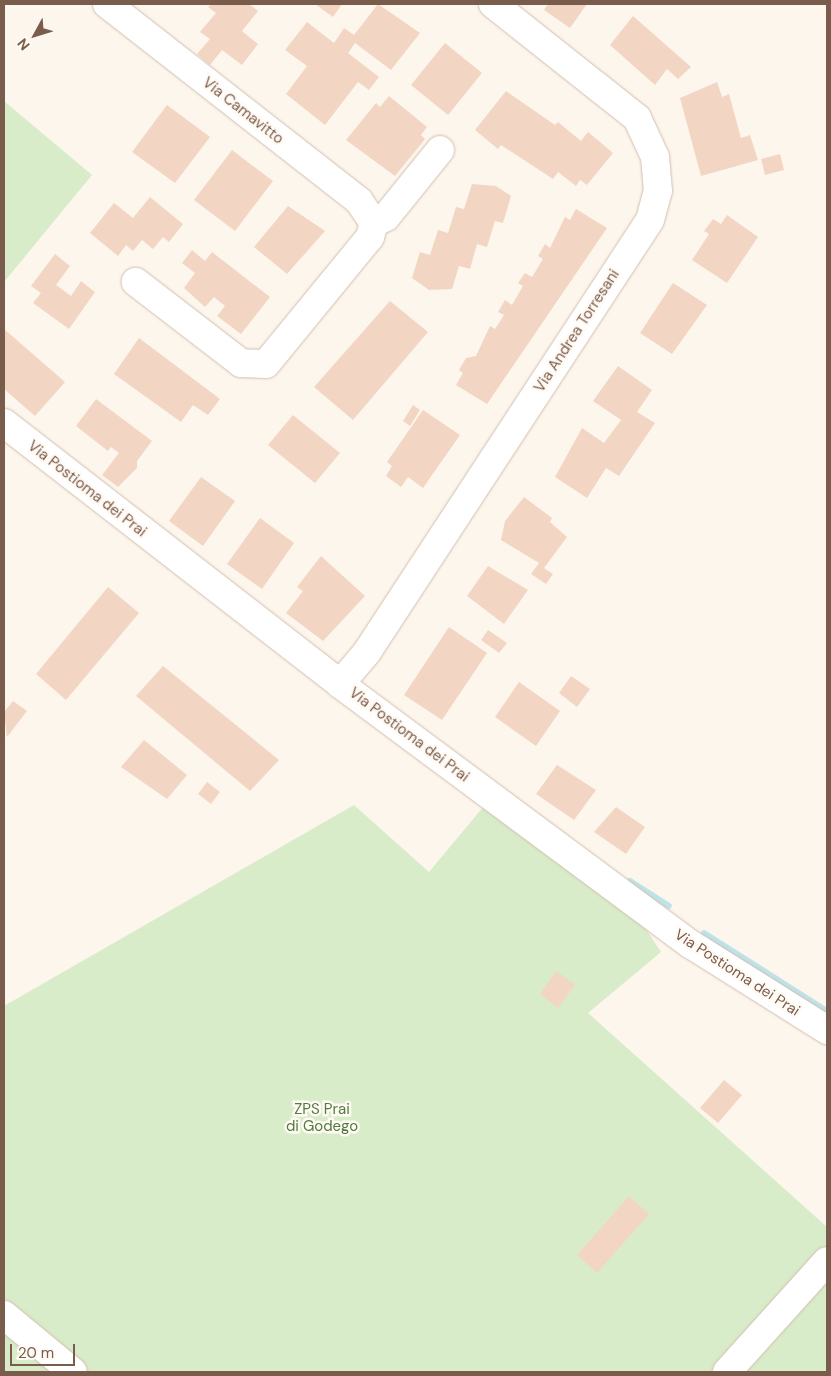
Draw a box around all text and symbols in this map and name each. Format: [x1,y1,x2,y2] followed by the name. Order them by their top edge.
[10,10,60,60] north arrow
[13,35,34,54] text: N
[199,74,287,148] street label: Via Camavitto
[531,266,623,396] street label: Via Andrea Torresani
[24,437,150,541] street label: Via Postioma dei Prai
[345,684,473,786] street label: Via Postioma dei Prai
[671,926,803,1020] street label: Via Postioma dei Prai
[286,1100,358,1135] park label: ZPS Prai di Godego
[12,1334,78,1366] scale bar
[18,1343,54,1363] text: 20 m

